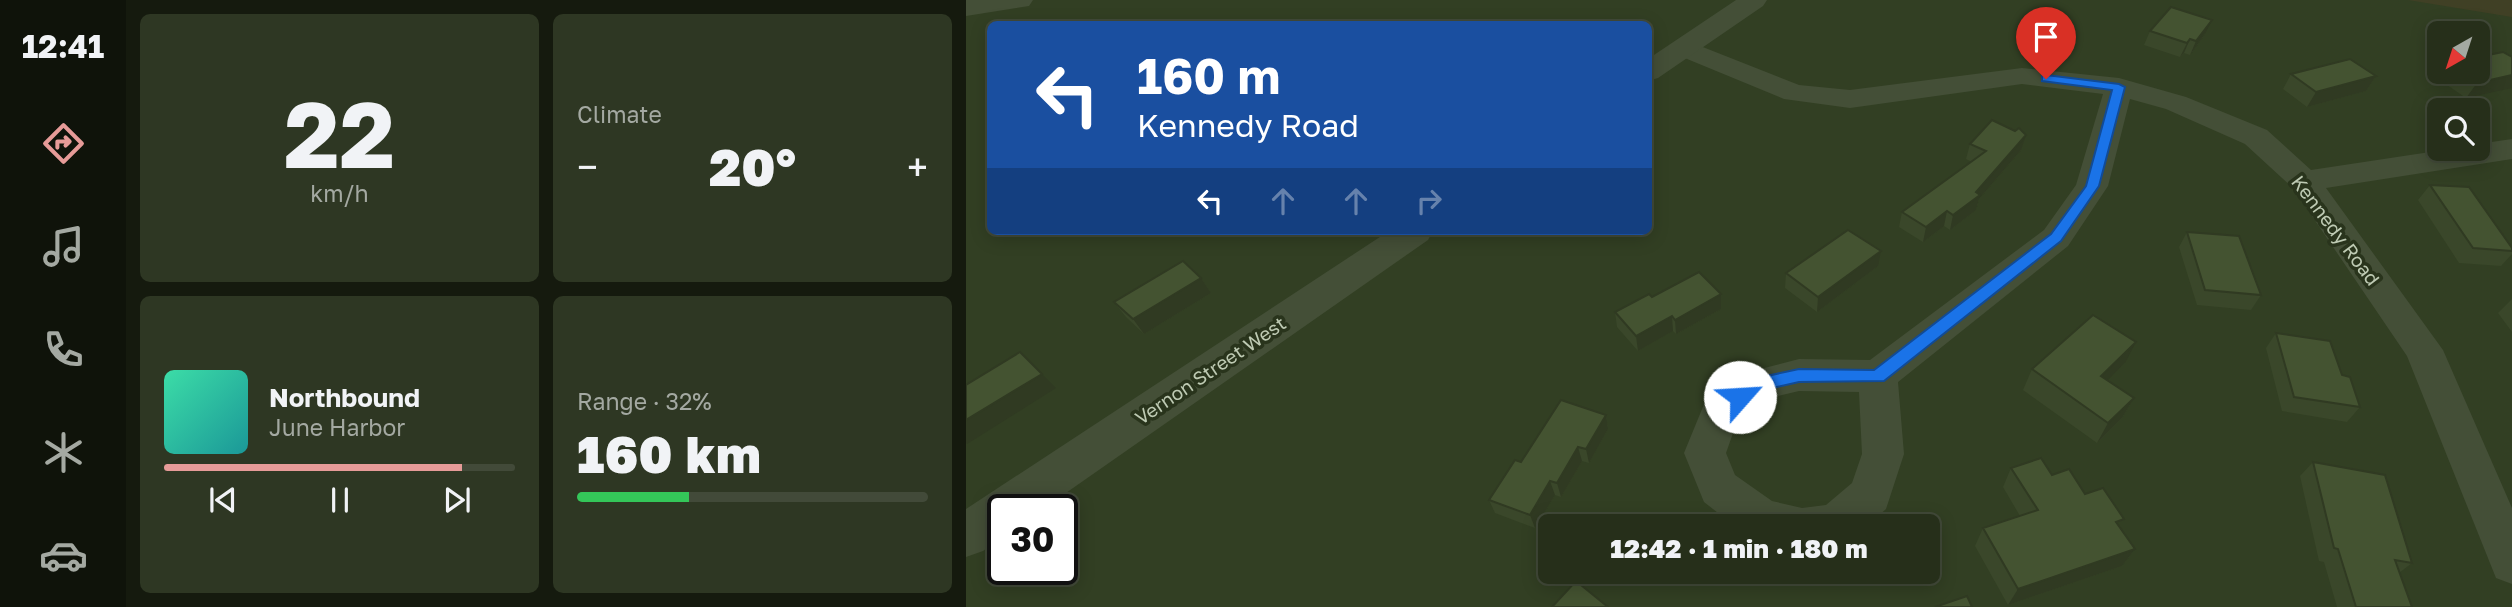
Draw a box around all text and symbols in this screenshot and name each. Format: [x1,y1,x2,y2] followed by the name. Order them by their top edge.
[2016,7,2076,79] pin
[2027,18,2065,56] icon: arrive
[2427,21,2490,84] north arrow
[2427,21,2490,161] map controls
[22,27,104,65] text: 12:41
[1137,46,1280,105] text: 160 m
[1022,49,1113,140] icon: left
[284,79,395,188] text: 22
[2427,98,2490,161] button: search
[577,100,662,128] text: Climate
[1137,106,1359,144] text: Kennedy Road
[39,119,88,168] icon: directions
[709,135,796,197] text: 20°
[577,144,598,189] text: −
[907,144,928,189] text: +
[2287,170,2385,290] street label: Kennedy Road
[310,179,369,207] text: km/h
[1191,182,1229,220] icon: left
[1264,182,1302,220] icon: ahead
[1337,182,1375,220] icon: ahead
[1410,182,1448,220] icon: right
[39,222,88,271] icon: music
[1130,311,1290,429] street label: Vernon Street West
[39,325,88,374] icon: phone
[1703,360,1777,434] position arrow
[269,382,420,413] text: Northbound
[577,387,712,415] text: Range · 32%
[269,413,405,441] text: June Harbor
[577,422,761,484] text: 160 km
[39,428,88,477] icon: climate
[204,481,242,519] icon: previous
[321,481,359,519] icon: pause
[438,481,476,519] icon: next
[987,494,1078,585] speed limit sign: 30
[39,531,88,580] icon: car
[1610,533,1868,564] text: 12:42 · 1 min · 180 m

